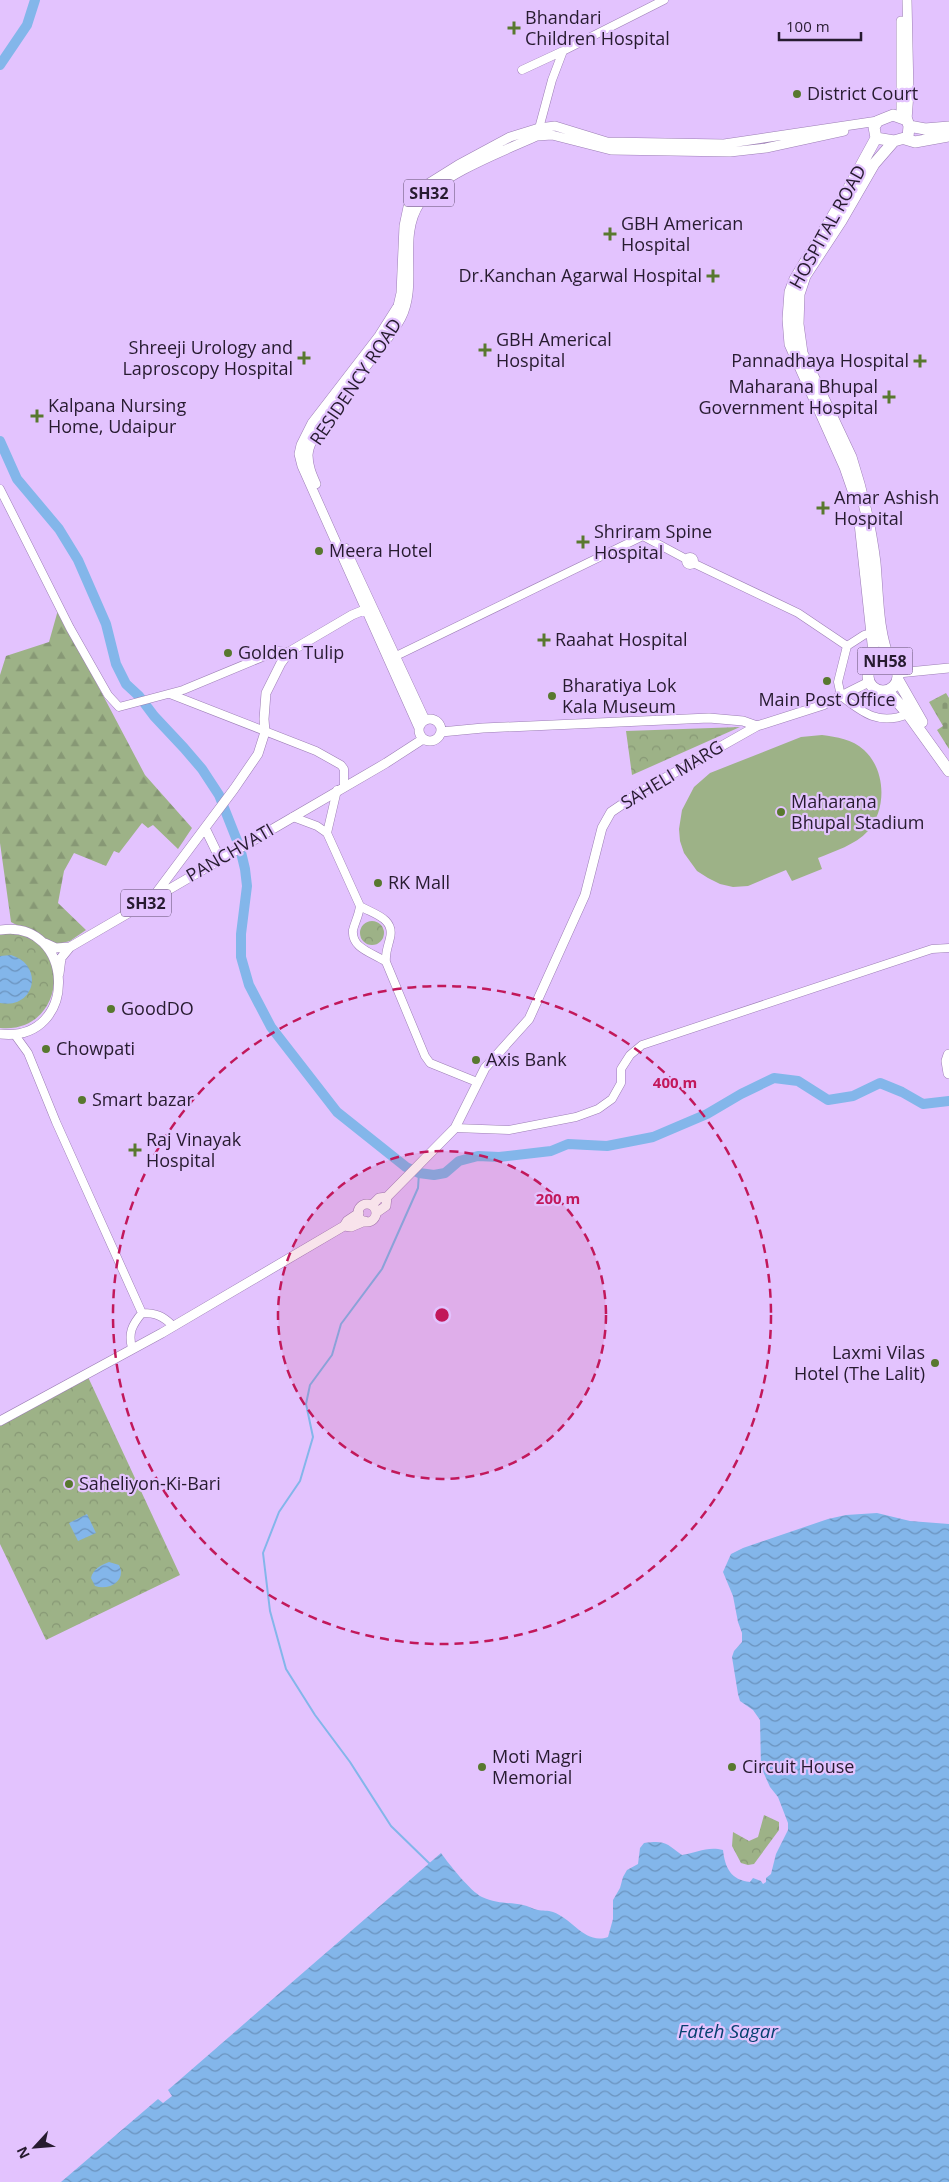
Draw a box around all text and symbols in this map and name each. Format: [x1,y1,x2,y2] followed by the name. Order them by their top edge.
[525,5,670,50] place label: Bhandari Children Hospital
[779,10,862,42] scale bar
[786,16,830,36] text: 100 m
[507,21,521,35] marker: Bhandari Children Hospital
[807,81,918,105] place label: District Court
[791,88,803,100] marker: District Court
[783,160,871,293] street label: HOSPITAL ROAD
[404,180,454,207] road number: SH32
[621,211,743,256] place label: GBH American Hospital
[603,227,617,241] marker: GBH American Hospital
[459,263,702,287] place label: Dr.Kanchan Agarwal Hospital
[706,269,720,283] marker: Dr.Kanchan Agarwal Hospital
[304,313,407,450] street label: RESIDENCY ROAD
[496,327,612,372] place label: GBH Americal Hospital
[122,335,293,380] place label: Shreeji Urology and Laproscopy Hospital
[478,343,492,357] marker: GBH Americal Hospital
[731,348,909,372] place label: Pannadhaya Hospital
[297,351,311,365] marker: Shreeji Urology and Laproscopy Hospital
[913,354,927,368] marker: Pannadhaya Hospital
[698,374,878,419] place label: Maharana Bhupal Government Hospital
[882,390,896,404] marker: Maharana Bhupal Government Hospital
[48,393,186,438] place label: Kalpana Nursing Home, Udaipur
[30,409,44,423] marker: Kalpana Nursing Home, Udaipur
[834,485,939,530] place label: Amar Ashish Hospital
[816,501,830,515] marker: Amar Ashish Hospital
[594,519,712,564] place label: Shriram Spine Hospital
[576,535,590,549] marker: Shriram Spine Hospital
[329,538,433,562] place label: Meera Hotel
[313,545,325,557] marker: Meera Hotel
[555,627,687,651] place label: Raahat Hospital
[537,633,551,647] marker: Raahat Hospital
[238,640,344,664] place label: Golden Tulip
[222,647,234,659] marker: Golden Tulip
[858,648,912,674] road number: NH58
[562,673,677,718] place label: Bharatiya Lok Kala Museum
[821,675,833,687] marker: Main Post Office
[758,687,896,711] place label: Main Post Office
[546,690,558,702] marker: Bharatiya Lok Kala Museum
[616,734,727,814] street label: SAHELI MARG
[791,789,925,834] place label: Maharana Bhupal Stadium
[775,806,787,818] marker: Maharana Bhupal Stadium
[181,817,278,887] street label: PANCHVATI
[388,870,450,894] place label: RK Mall
[372,877,384,889] marker: RK Mall
[121,890,171,916] road number: SH32
[121,996,194,1020] place label: GoodDO
[105,1003,117,1015] marker: GoodDO
[56,1036,135,1060] place label: Chowpati
[40,1043,52,1055] marker: Chowpati
[486,1047,567,1071] place label: Axis Bank
[470,1054,482,1066] marker: Axis Bank
[653,1072,697,1092] text: 400 m
[92,1087,194,1111] place label: Smart bazar
[76,1094,88,1106] marker: Smart bazar
[146,1127,242,1172] place label: Raj Vinayak Hospital
[128,1143,142,1157] marker: Raj Vinayak Hospital
[536,1188,580,1208] text: 200 m
[433,1306,451,1324] centre of rings
[794,1340,925,1385] place label: Laxmi Vilas Hotel (The Lalit)
[929,1357,941,1369] marker: Laxmi Vilas Hotel (The Lalit)
[79,1471,221,1495] place label: Saheliyon-Ki-Bari
[63,1478,75,1490] marker: Saheliyon-Ki-Bari
[492,1744,583,1789] place label: Moti Magri Memorial
[742,1754,854,1778] place label: Circuit House
[476,1761,488,1773] marker: Moti Magri Memorial
[726,1761,738,1773] marker: Circuit House
[678,2018,779,2044] water label: Fateh Sagar
[10,2122,60,2172] north arrow
[12,2144,34,2162] text: N

